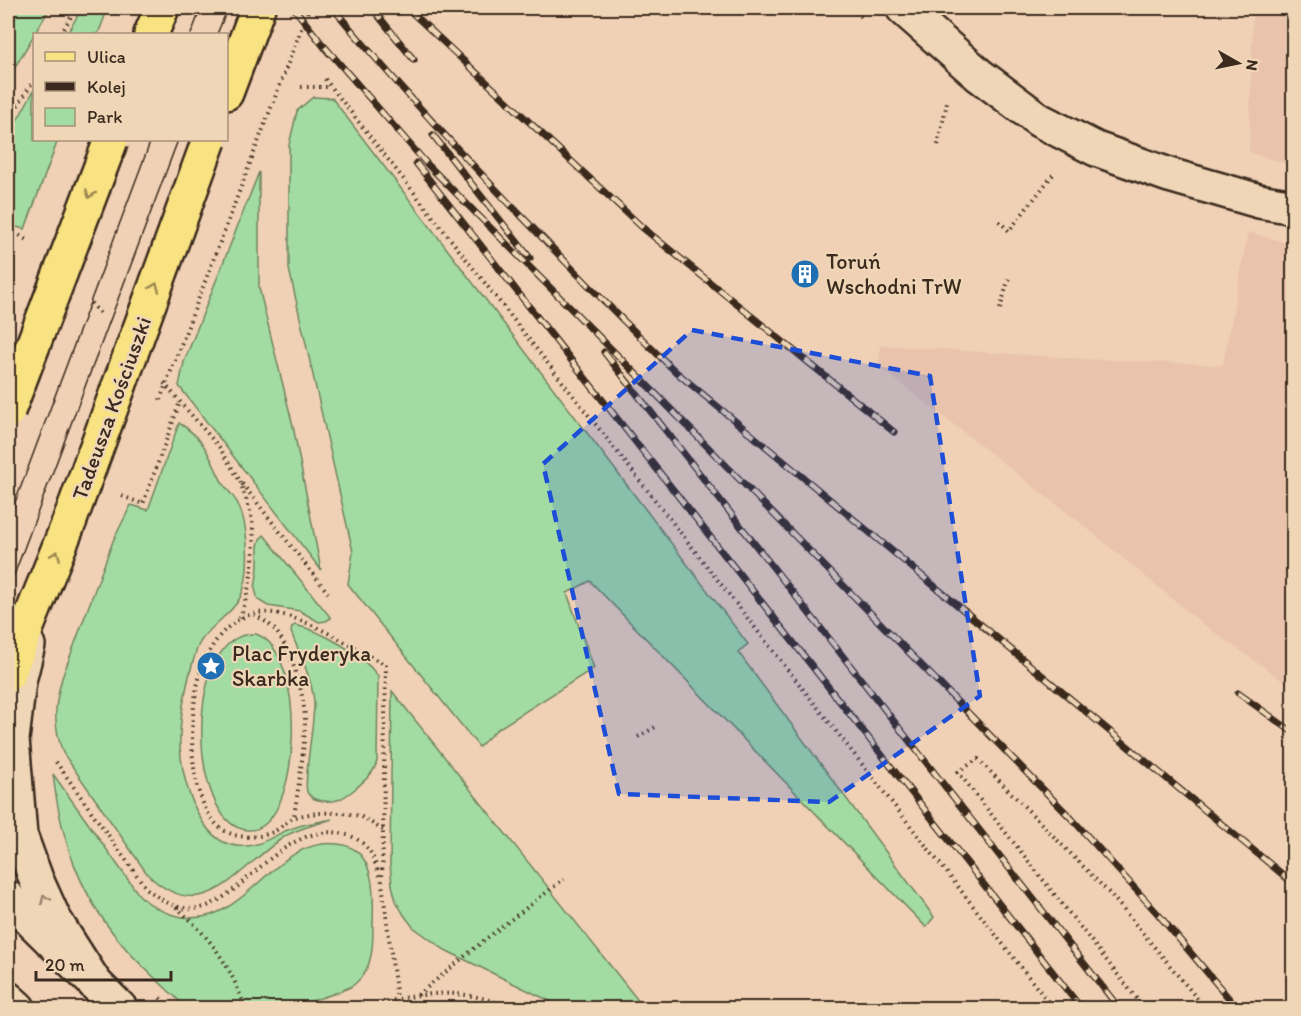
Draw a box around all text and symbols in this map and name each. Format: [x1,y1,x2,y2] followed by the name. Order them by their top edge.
[33,33,228,141] legend
[1208,33,1268,93] north arrow
[87,46,126,68] text: Ulica
[1242,58,1263,72] text: N
[87,76,126,98] text: Kolej
[87,106,122,128] text: Park
[85,188,98,199] one-way arrow
[826,248,962,300] place label: Toruń Wschodni TrW
[789,258,821,290] building icon: Toruń Wschodni TrW
[148,282,160,293] one-way arrow
[66,313,157,503] street label: Tadeusza Kościuszki
[48,550,61,561] one-way arrow
[232,640,371,692] place label: Plac Fryderyka Skarbka
[195,650,227,682] place icon: Plac Fryderyka Skarbka
[40,894,52,905] one-way arrow
[36,944,171,982] scale bar
[45,954,85,976] text: 20 m

